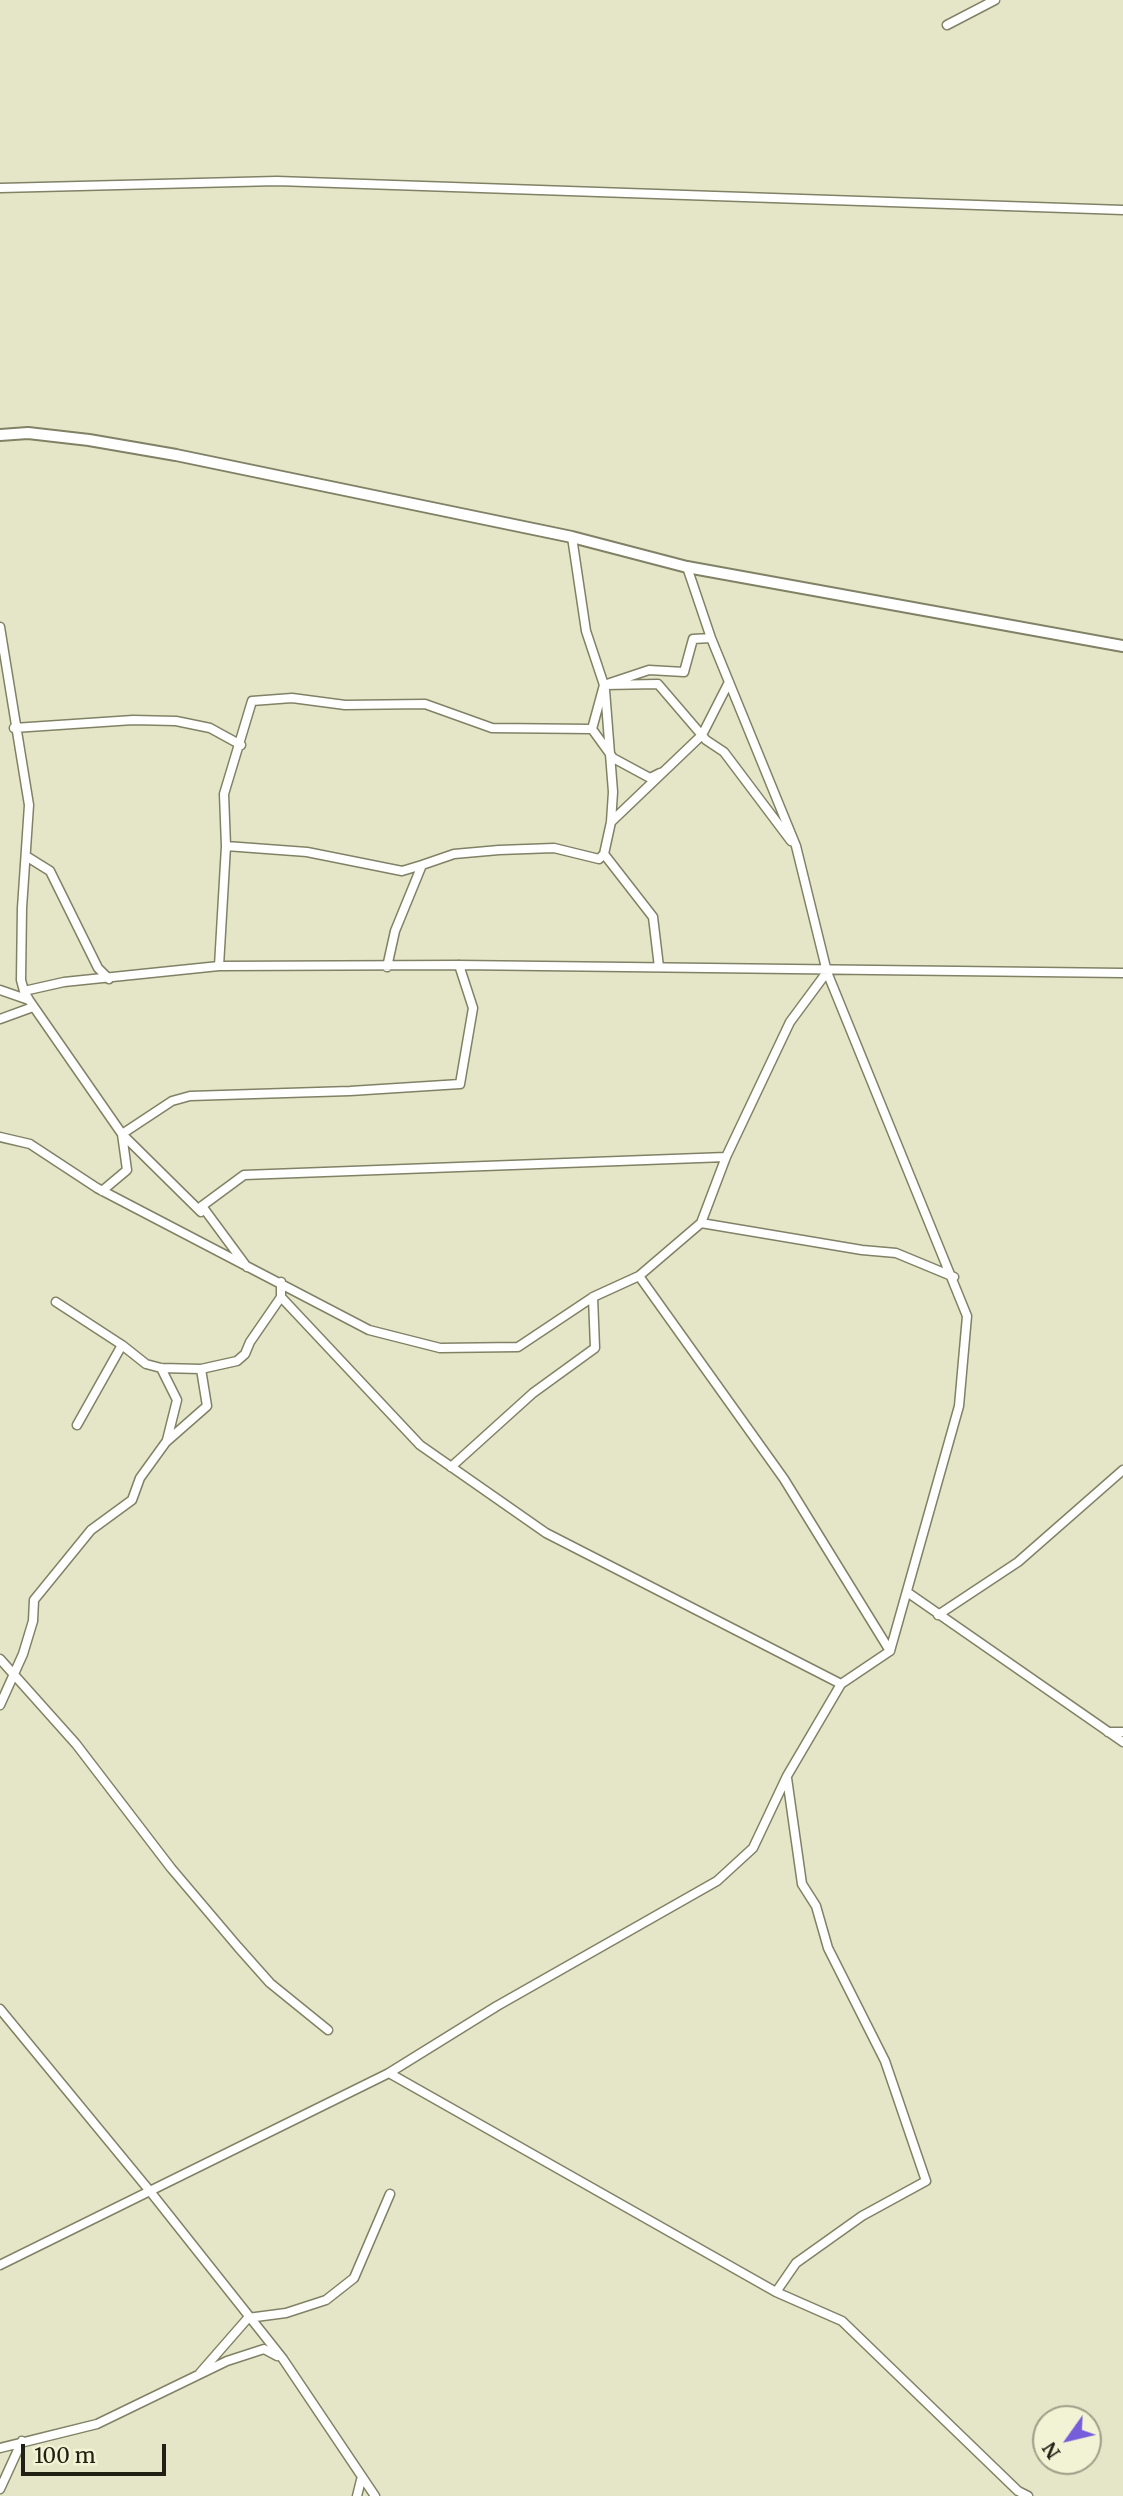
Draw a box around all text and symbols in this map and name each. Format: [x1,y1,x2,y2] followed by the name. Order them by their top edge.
[1032,2405,1102,2475] north arrow
[24,2430,170,2474] scale bar
[1037,2438,1065,2464] text: N
[34,2442,96,2469] text: 100 m

